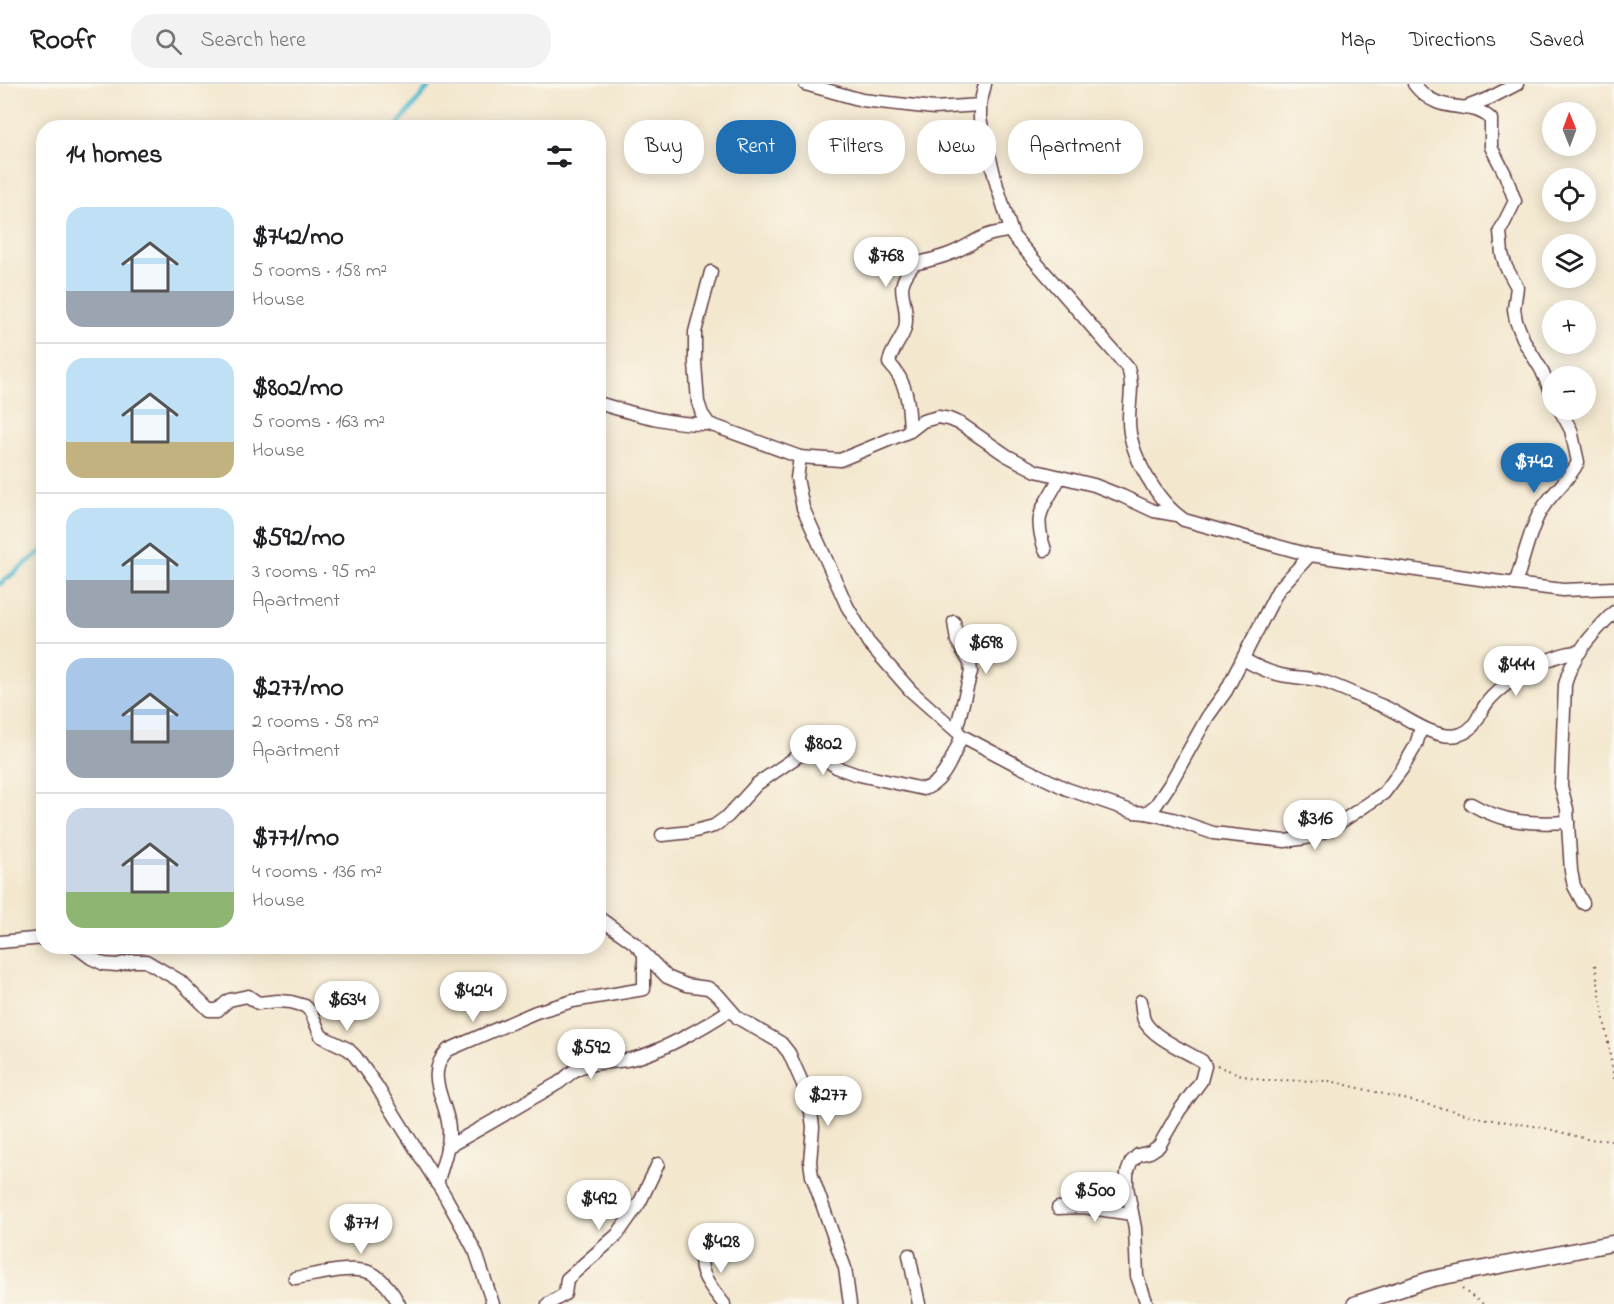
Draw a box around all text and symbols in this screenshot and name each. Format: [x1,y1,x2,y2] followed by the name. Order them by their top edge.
[131,14,551,68] search box
[30,21,95,62] text: Roofr
[152,25,185,58] icon: search
[200,25,306,57] text: Search here
[1340,26,1376,56] text: Map
[1409,26,1496,56] text: Directions
[1529,26,1584,56] text: Saved
[1542,102,1596,156] north arrow
[1542,102,1596,420] map controls
[624,120,704,174] chip: Buy
[716,120,796,174] chip: Rent
[808,120,905,174] chip: Filters
[917,120,996,174] chip: New
[1008,120,1143,174] chip: Apartment
[66,137,162,175] text: 14 homes
[543,140,576,173] icon: filters
[1542,168,1596,222] button: locate
[252,219,344,257] text: $742/mo
[114,231,186,303] icon: home
[1542,234,1596,288] button: layers
[850,237,922,288] pin: $768
[868,242,904,271] text: $768
[252,257,387,286] text: 5 rooms · 158 m²
[252,286,305,315] text: House
[1542,300,1596,354] button: +
[1542,366,1596,420] button: −
[252,370,343,408] text: $802/mo
[114,382,186,454] icon: home
[252,408,385,437] text: 5 rooms · 163 m²
[252,437,305,466] text: House
[1498,443,1570,494] pin: $742
[1515,448,1553,477] text: $742
[252,520,345,558] text: $592/mo
[114,532,186,604] icon: home
[252,558,376,587] text: 3 rooms · 95 m²
[252,587,340,616] text: Apartment
[950,624,1022,675] pin: $698
[969,629,1003,658] text: $698
[1480,646,1552,697] pin: $444
[1498,651,1534,680] text: $444
[252,670,344,708] text: $277/mo
[114,682,186,754] icon: home
[252,708,379,737] text: 2 rooms · 58 m²
[787,725,859,776] pin: $802
[804,730,842,759] text: $802
[252,737,340,766] text: Apartment
[1279,800,1351,851] pin: $316
[1297,805,1333,834] text: $316
[252,820,339,858] text: $771/mo
[114,832,186,904] icon: home
[252,858,382,887] text: 4 rooms · 136 m²
[252,887,305,916] text: House
[437,972,509,1023] pin: $424
[454,977,492,1006] text: $424
[311,981,383,1032] pin: $634
[328,986,366,1015] text: $634
[555,1029,627,1080] pin: $592
[571,1034,611,1063] text: $592
[792,1076,864,1127] pin: $277
[809,1081,847,1110] text: $277
[1059,1172,1131,1223] pin: $500
[1075,1177,1115,1206] text: $500
[563,1180,635,1231] pin: $492
[581,1185,617,1214] text: $492
[325,1204,397,1255] pin: $771
[344,1209,378,1238] text: $771
[685,1223,757,1274] pin: $428
[702,1228,740,1257] text: $428

